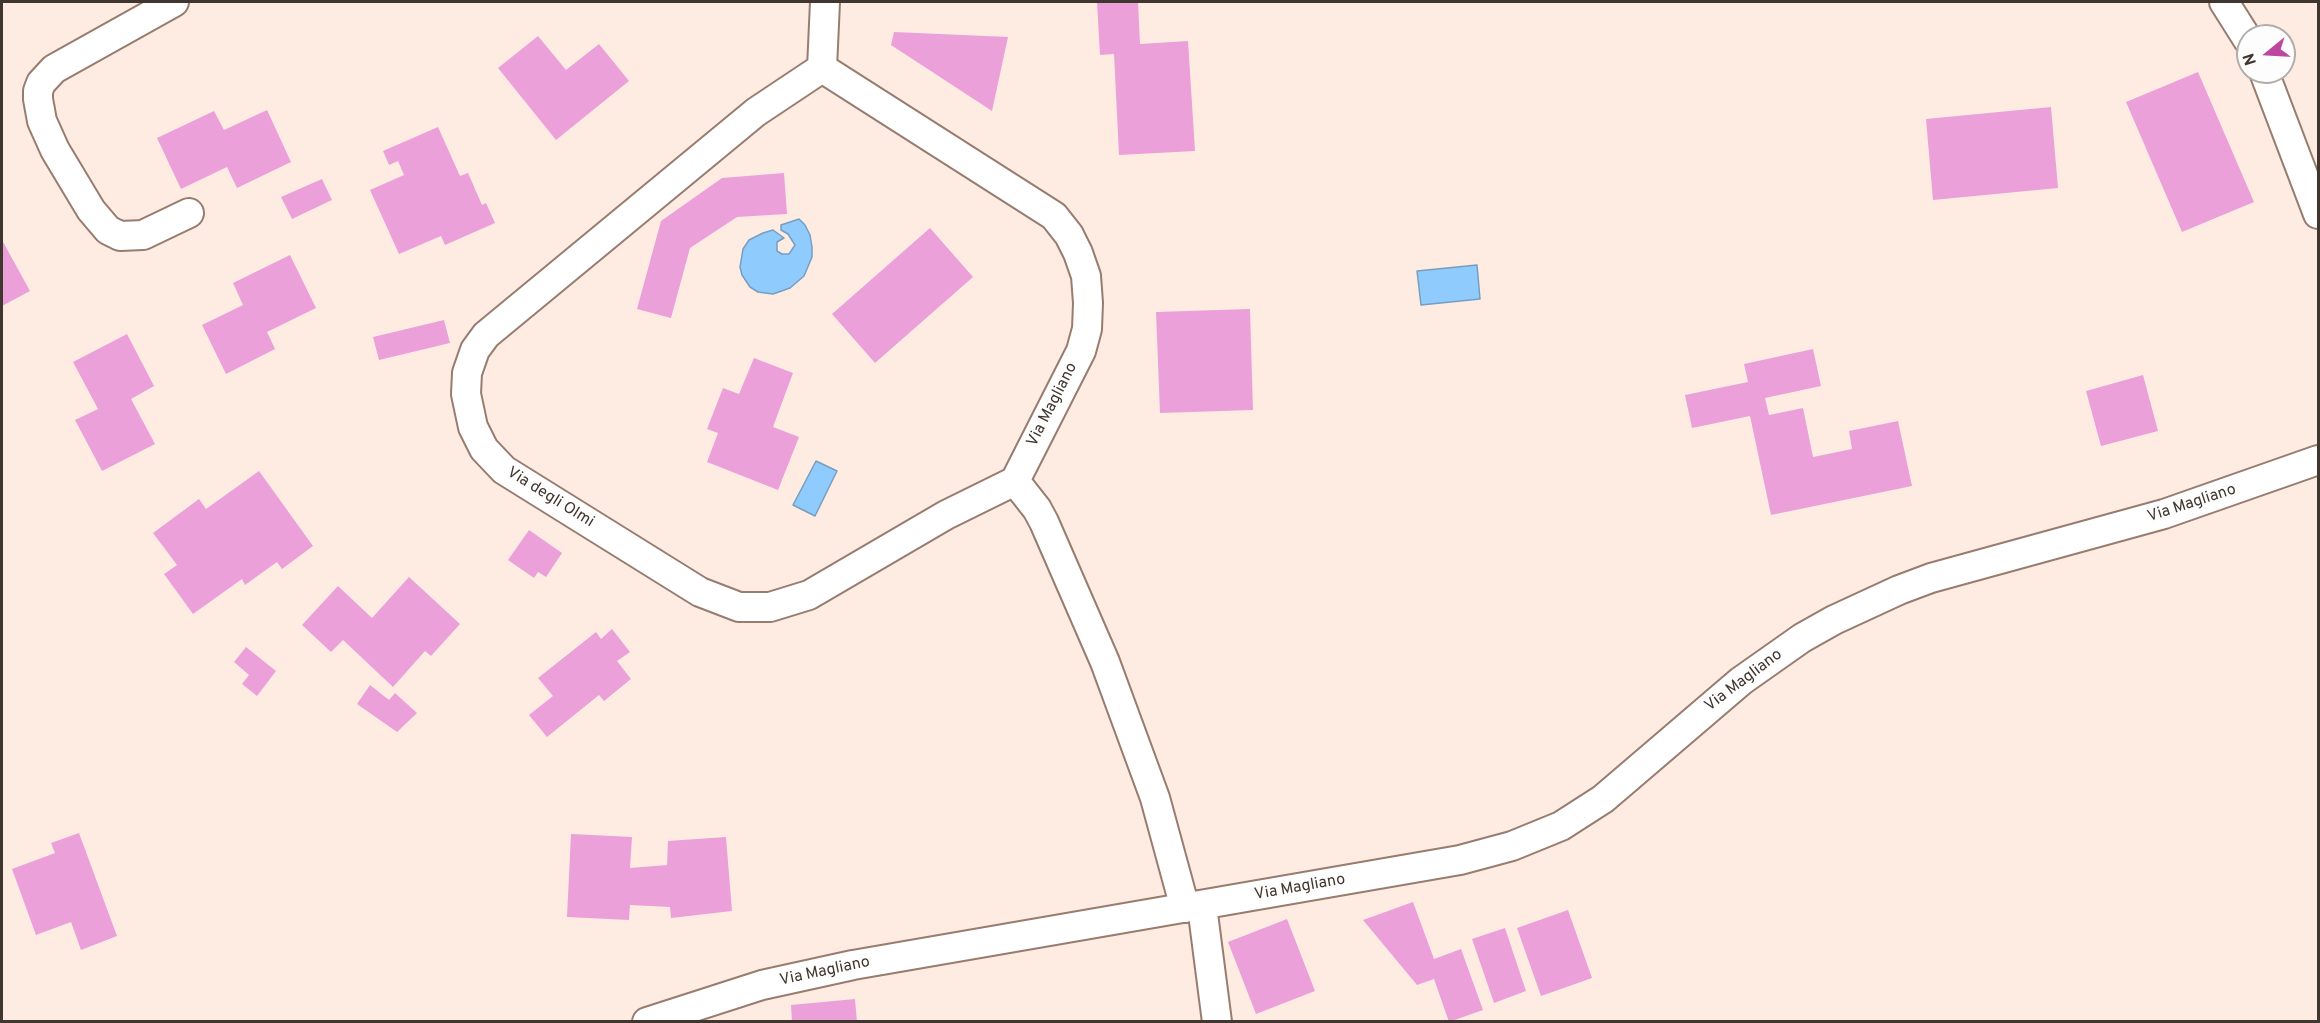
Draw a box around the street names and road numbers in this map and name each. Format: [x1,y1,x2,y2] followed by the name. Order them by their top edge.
[1024,360,1082,450] street label: Via Magliano
[503,464,597,532] street label: Via degli Olmi
[2145,481,2239,527] street label: Via Magliano
[1702,646,1786,716] street label: Via Magliano
[1253,871,1347,905] street label: Via Magliano
[778,953,872,991] street label: Via Magliano

